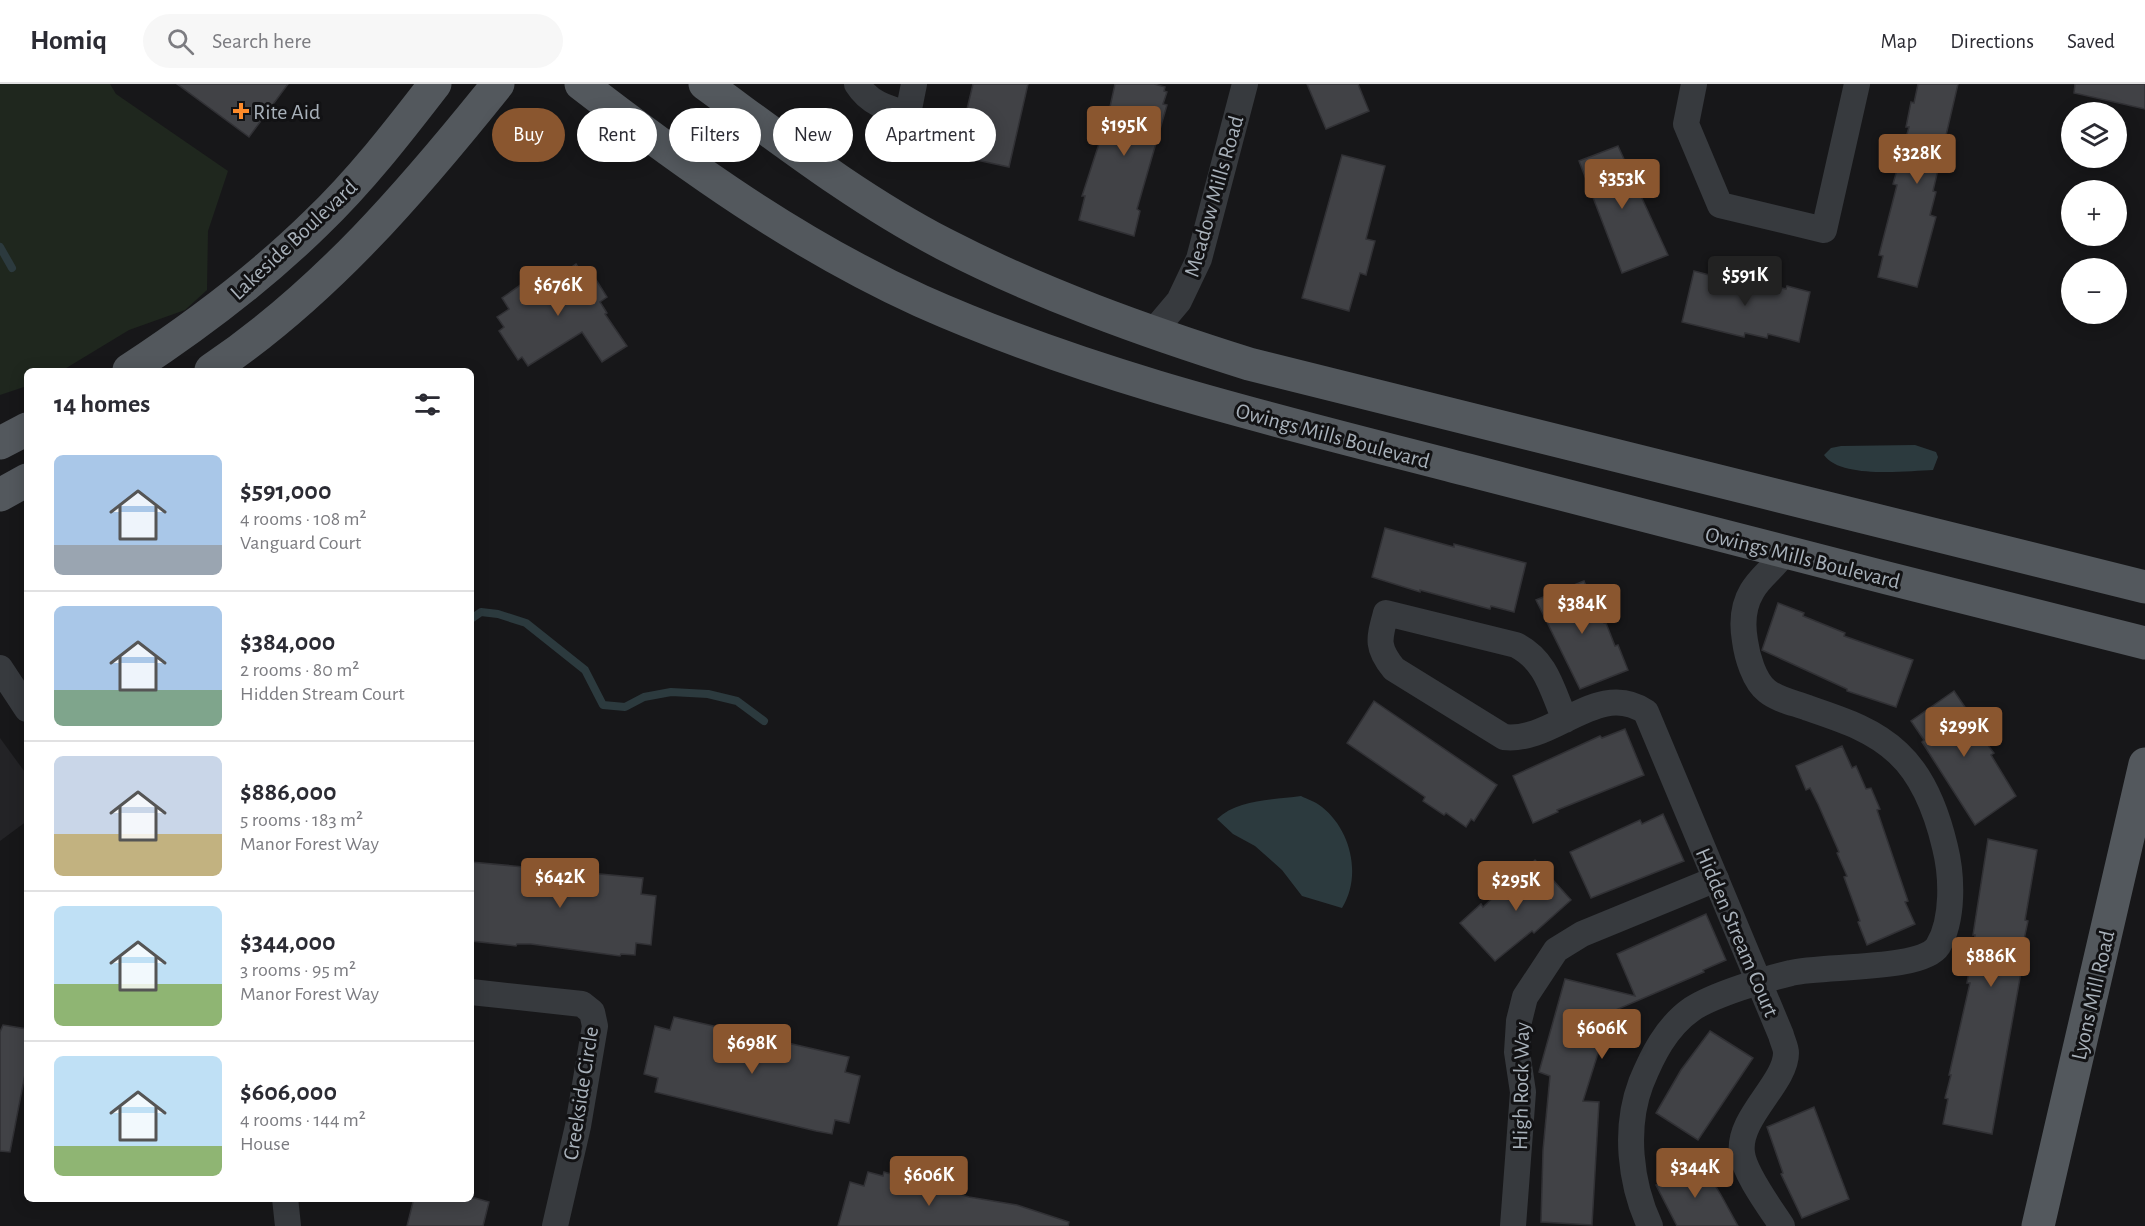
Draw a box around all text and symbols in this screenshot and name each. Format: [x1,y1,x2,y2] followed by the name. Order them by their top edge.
[143,14,563,68] search box
[164,25,197,58] icon: search
[30,27,107,55] text: Homiq
[212,30,312,52] text: Search here
[1881,31,1917,52] text: Map
[1950,31,2034,52] text: Directions
[2067,31,2115,52] text: Saved
[253,101,320,123] place label: Rite Aid
[2061,102,2127,324] map controls
[2061,102,2127,168] button: layers
[234,104,248,118] marker: Rite Aid
[1082,106,1166,157] pin: $195K
[492,108,565,162] chip: Buy
[577,108,657,162] chip: Rent
[669,108,761,162] chip: Filters
[773,108,853,162] chip: New
[865,108,996,162] chip: Apartment
[1180,113,1248,279] street label: Meadow Mills Road
[1101,115,1147,135] text: $195K
[1875,134,1959,185] pin: $328K
[1893,143,1941,163] text: $328K
[1580,159,1664,210] pin: $353K
[1599,168,1645,188] text: $353K
[226,176,361,304] street label: Lakeside Boulevard
[2061,180,2127,246] button: +
[1703,256,1787,307] pin: $591K
[2061,258,2127,324] button: −
[1722,265,1768,285] text: $591K
[516,266,600,317] pin: $676K
[534,275,582,295] text: $676K
[411,388,444,421] icon: filters
[54,391,150,417] text: 14 homes
[1233,399,1432,472] street label: Owings Mills Boulevard
[240,478,331,504] text: $591,000
[102,479,174,551] icon: home
[240,509,367,529] text: 4 rooms · 108 m²
[1703,523,1902,593] street label: Owings Mills Boulevard
[240,533,361,553] text: Vanguard Court
[1540,584,1624,635] pin: $384K
[1557,593,1607,613] text: $384K
[240,629,335,655] text: $384,000
[102,630,174,702] icon: home
[240,660,359,680] text: 2 rooms · 80 m²
[240,684,405,704] text: Hidden Stream Court
[1922,707,2006,758] pin: $299K
[1939,716,1989,736] text: $299K
[240,779,337,805] text: $886,000
[102,780,174,852] icon: home
[240,810,363,830] text: 5 rooms · 183 m²
[240,834,379,854] text: Manor Forest Way
[1692,845,1783,1020] street label: Hidden Stream Court
[518,858,602,909] pin: $642K
[1474,861,1558,912] pin: $295K
[535,867,585,887] text: $642K
[1492,870,1540,890] text: $295K
[2067,928,2119,1062] street label: Lyons Mill Road
[240,929,336,955] text: $344,000
[102,930,174,1002] icon: home
[1949,937,2033,988] pin: $886K
[1966,946,2016,966] text: $886K
[240,960,356,980] text: 3 rooms · 95 m²
[240,984,379,1004] text: Manor Forest Way
[1560,1009,1644,1060] pin: $606K
[1577,1018,1627,1038] text: $606K
[1509,1021,1533,1150] street label: High Rock Way
[710,1024,794,1075] pin: $698K
[560,1025,602,1162] street label: Creekside Circle
[727,1033,777,1053] text: $698K
[240,1079,337,1105] text: $606,000
[102,1080,174,1152] icon: home
[240,1110,366,1130] text: 4 rooms · 144 m²
[240,1134,290,1154] text: House
[1653,1148,1737,1199] pin: $344K
[887,1156,971,1207] pin: $606K
[1670,1157,1720,1177] text: $344K
[904,1165,954,1185] text: $606K

